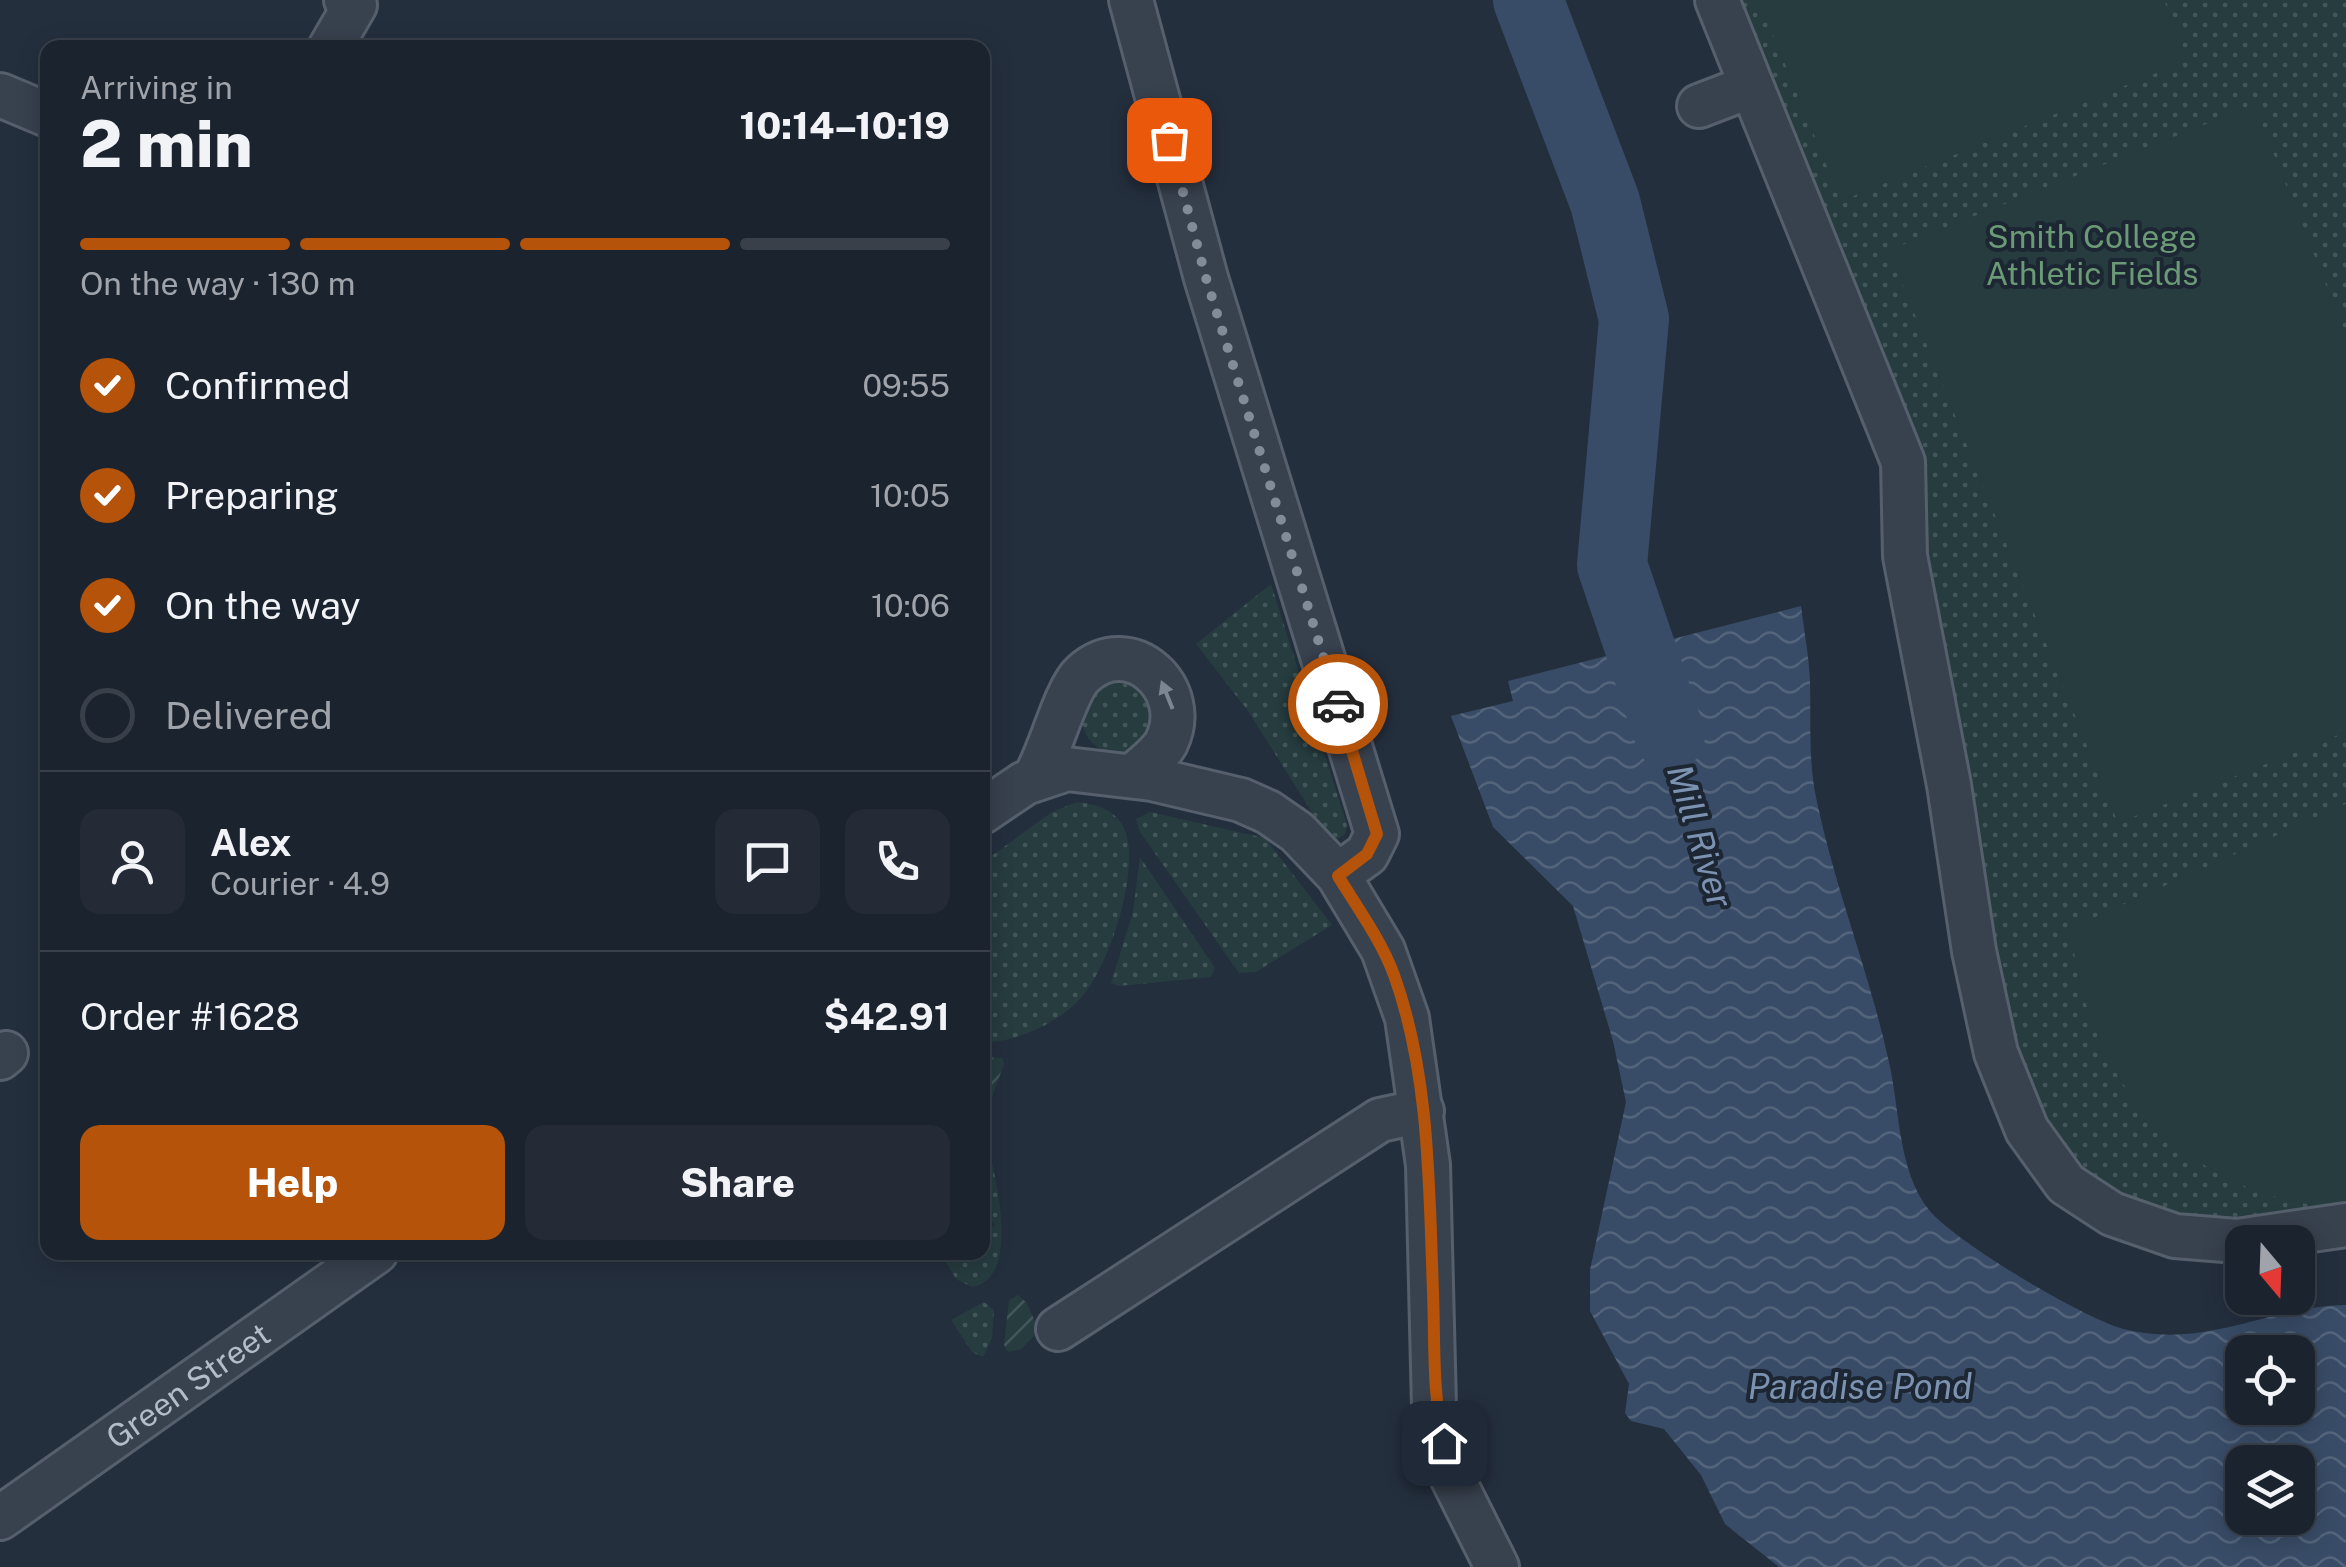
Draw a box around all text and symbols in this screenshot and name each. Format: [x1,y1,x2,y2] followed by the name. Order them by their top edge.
[80,69,233,106] text: Arriving in
[1127,98,1212,183] pin
[740,103,950,148] text: 10:14–10:19
[80,105,253,182] text: 2 min
[1142,113,1197,168] icon: bag
[1986,218,2198,292] park label: Smith College Athletic Fields
[80,265,355,302] text: On the way · 130 m
[80,358,135,413] icon: check
[165,363,350,408] text: Confirmed
[862,367,950,404] text: 09:55
[80,468,135,523] icon: check
[165,473,339,518] text: Preparing
[870,477,950,514] text: 10:05
[80,578,135,633] icon: check
[165,583,361,628] text: On the way
[871,587,950,624] text: 10:06
[1288,654,1388,754] courier
[1311,677,1366,732] icon: car
[1159,680,1175,710] one-way arrow
[165,693,333,738] text: Delivered
[1659,760,1741,913] water label: Mill River
[80,809,185,914] button: person
[715,809,820,914] button: chat
[845,809,950,914] button: phone
[210,820,292,865] text: Alex
[210,865,390,902] text: Courier · 4.9
[80,994,300,1039] text: Order #1628
[824,994,950,1039] text: $42.91
[80,1125,505,1240] button: Help
[525,1125,950,1240] button: Share
[2225,1225,2315,1315] north arrow
[2225,1225,2315,1535] map controls
[99,1315,277,1456] street label: Green Street
[2225,1335,2315,1425] button: locate
[1748,1366,1972,1407] water label: Paradise Pond
[1402,1401,1487,1486] pin
[1417,1416,1472,1471] icon: home
[2225,1445,2315,1535] button: layers

